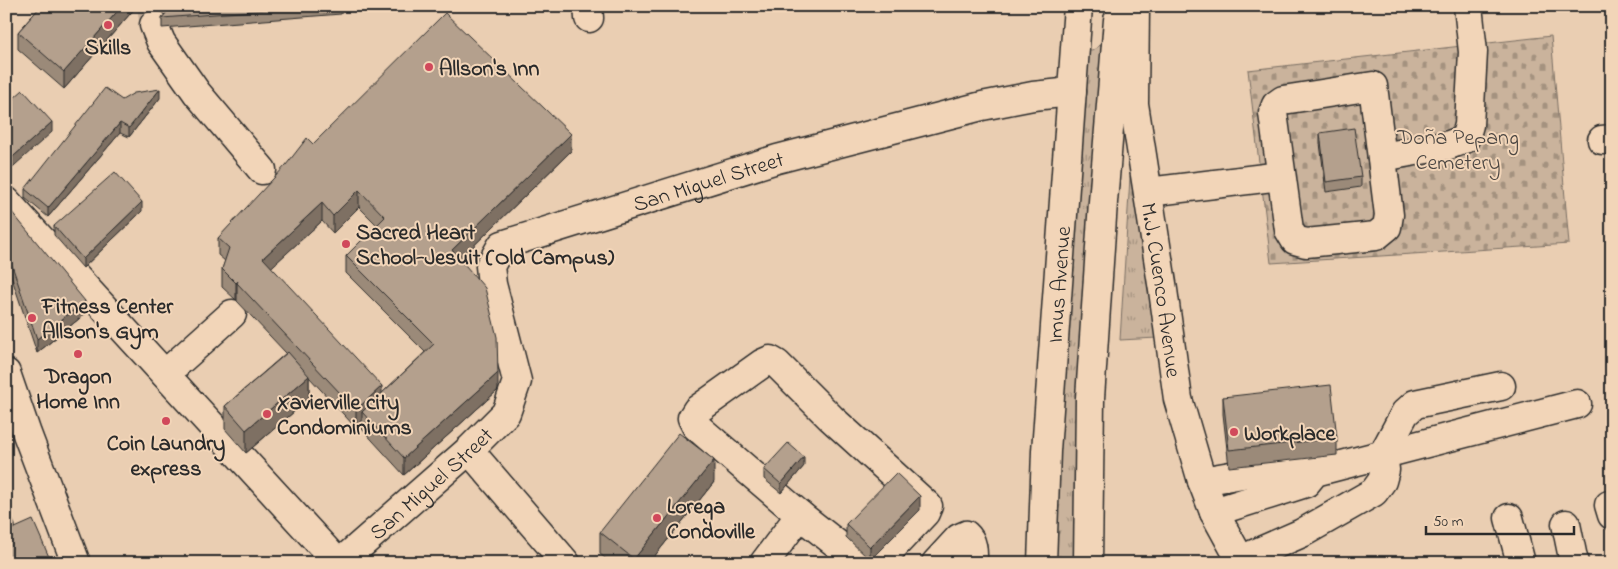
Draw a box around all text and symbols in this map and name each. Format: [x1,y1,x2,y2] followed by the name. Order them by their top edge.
[102,19,114,31] marker: Skills
[85,33,131,65] place label: Skills
[439,54,539,86] place label: Allson's Inn
[423,61,435,73] marker: Allson's Inn
[1396,123,1519,181] park label: Doña Pepang Cemetery
[629,145,788,222] street label: San Miguel Street
[1131,201,1188,380] street label: M.J. Cuenco Avenue
[356,218,615,275] place label: Sacred Heart School-Jesuit (Old Campus)
[1041,225,1081,344] street label: Imus Avenue
[340,238,352,250] marker: Sacred Heart School-Jesuit (Old Campus)
[41,292,174,350] place label: Fitness Center Allson's Gym
[26,312,38,324] marker: Fitness Center Allson's Gym
[72,348,84,360] marker: Dragon Home Inn
[36,362,120,419] place label: Dragon Home Inn
[277,388,412,445] place label: Xavierville city Condominiums
[261,408,273,420] marker: Xavierville city Condominiums
[160,415,172,427] marker: Coin Laundry express
[1244,419,1337,451] place label: Workplace
[364,421,503,549] street label: San Miguel Street
[1228,426,1240,438] marker: Workplace
[107,429,225,486] place label: Coin Laundry express
[667,492,756,549] place label: Lorega Condoville
[1426,504,1573,536] scale bar
[1433,511,1464,533] text: 50 m
[651,512,663,524] marker: Lorega Condoville

